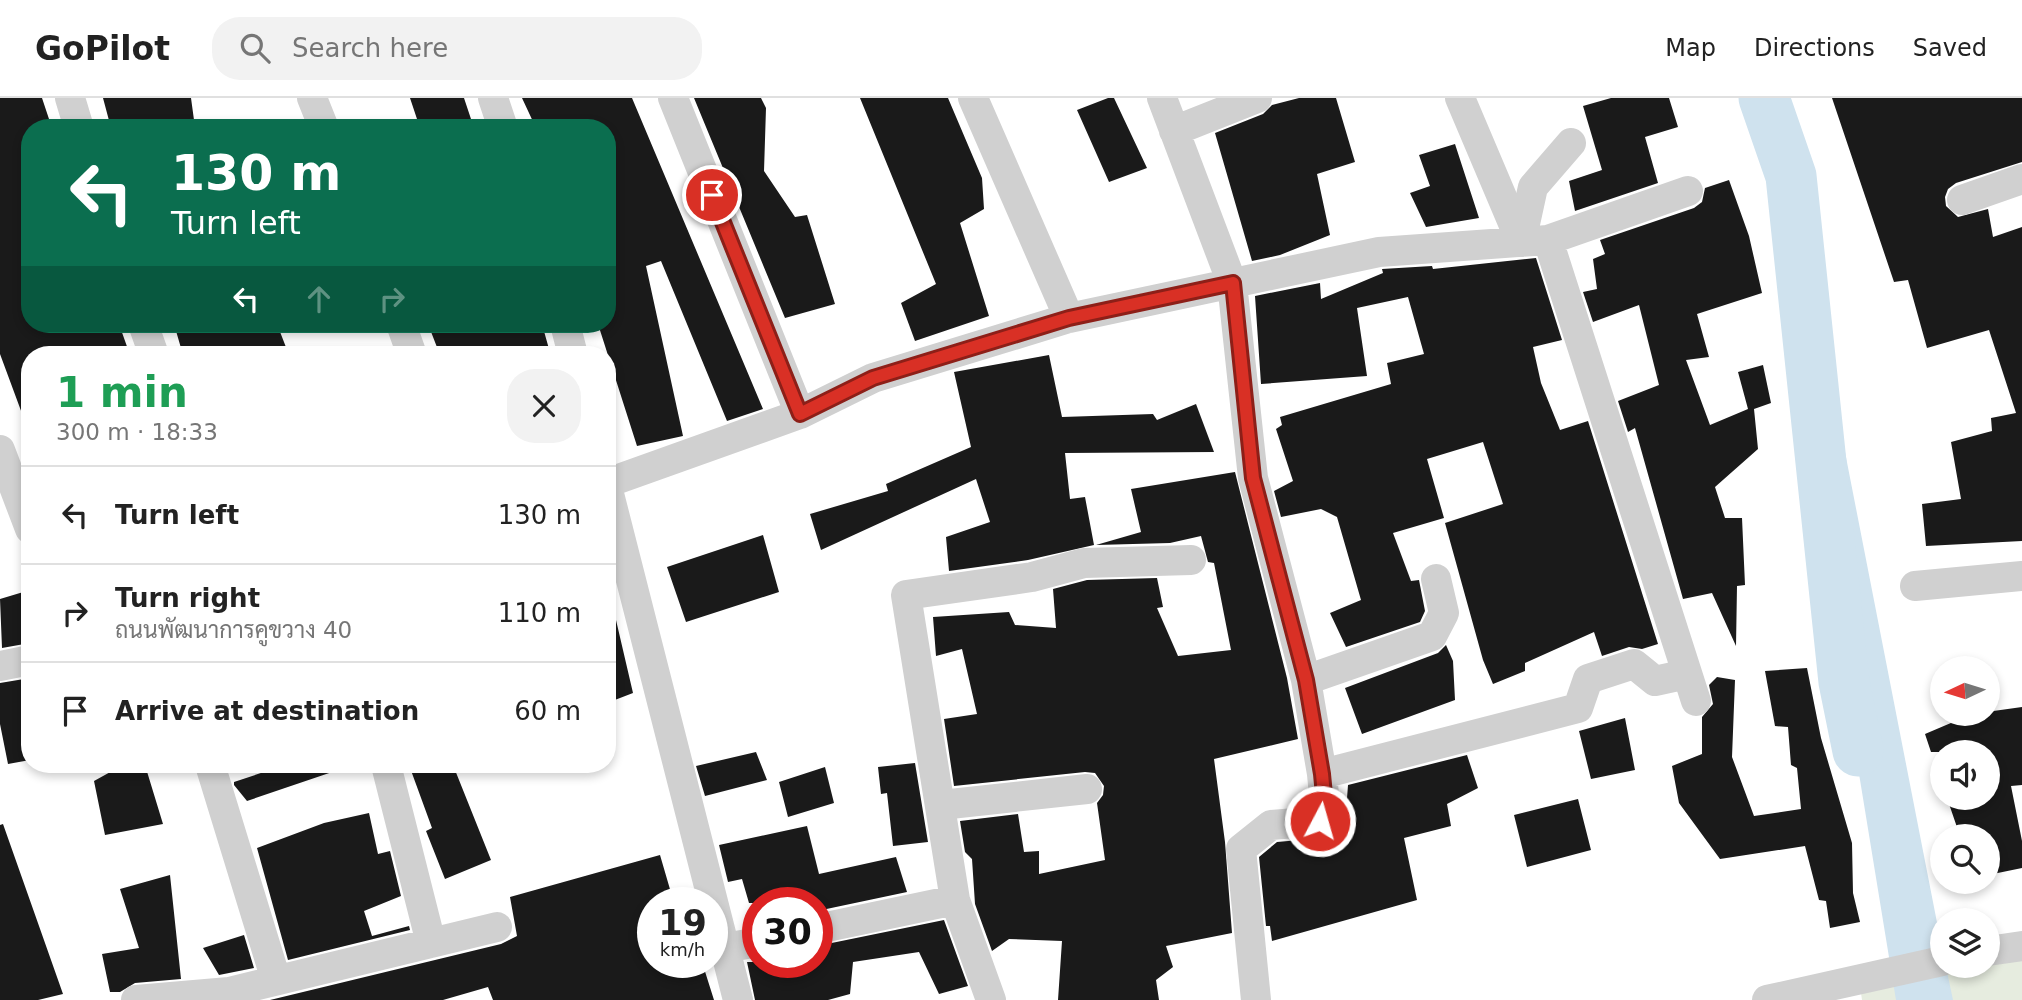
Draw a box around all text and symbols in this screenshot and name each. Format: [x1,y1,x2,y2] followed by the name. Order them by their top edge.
[212,17,702,80] search box
[35,29,170,68] text: GoPilot
[236,29,274,67] icon: search
[292,33,448,63] text: Search here
[1665,34,1716,62] text: Map
[1754,34,1875,62] text: Directions
[1913,34,1987,62] text: Saved
[171,145,341,202] text: 130 m
[56,147,147,238] icon: left
[682,165,742,225] pin
[693,176,731,214] icon: arrive
[171,204,301,242] text: Turn left
[227,280,265,318] icon: left
[300,280,338,318] icon: ahead
[373,280,411,318] icon: right
[56,368,188,417] text: 1 min
[507,369,581,443] button: close
[56,419,218,445] text: 300 m · 18:33
[56,496,94,534] icon: left
[115,500,239,530] text: Turn left
[498,500,581,530] text: 130 m
[115,583,260,613] text: Turn right
[56,594,94,632] icon: right
[498,598,581,628] text: 110 m
[115,617,352,643] text: ถนนพัฒนาการคูขวาง 40
[1930,656,2000,726] north arrow
[1930,656,2000,978] map controls
[56,692,94,730] icon: arrive
[115,696,419,726] text: Arrive at destination
[514,696,581,726] text: 60 m
[1930,740,2000,810] button: sound
[1283,784,1357,858] position arrow
[1930,824,2000,894] button: search
[742,887,833,978] speed limit sign: 30
[658,903,707,943] text: 19
[1930,908,2000,978] button: layers
[660,939,705,960] text: km/h

